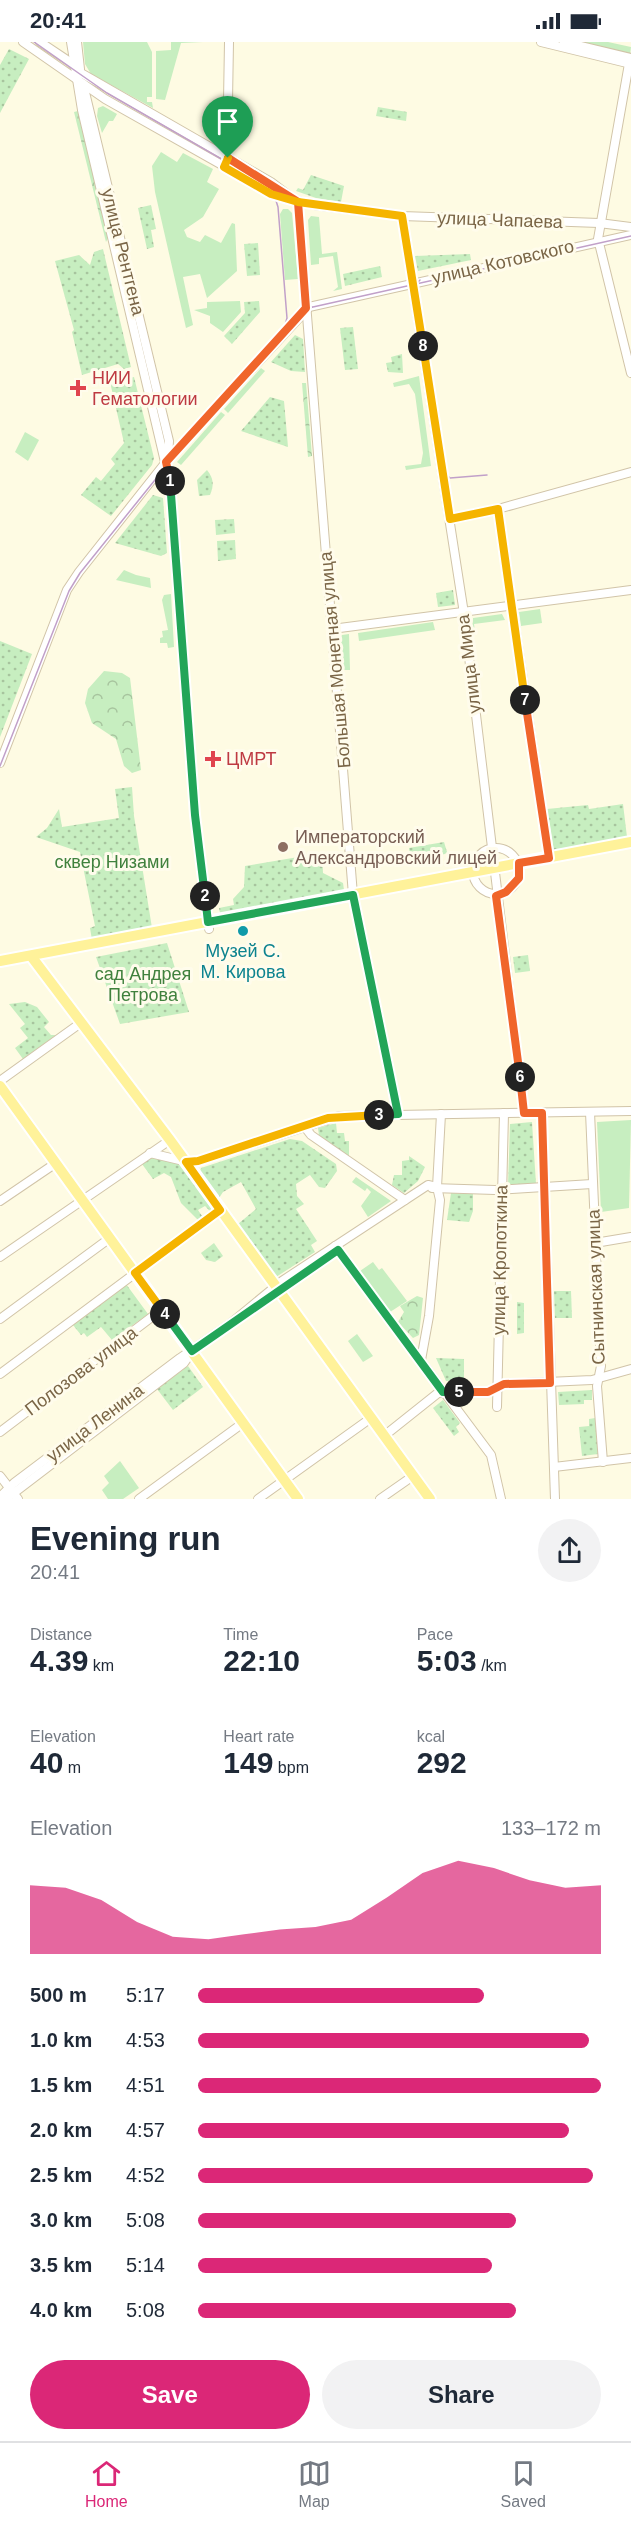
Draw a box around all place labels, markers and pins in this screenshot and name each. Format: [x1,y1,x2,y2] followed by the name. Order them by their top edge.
[202,96,253,158] pin
[408,331,438,361] pin: 8
[92,368,198,409] place label: НИИ Гематологии
[69,379,87,397] marker: НИИ Гематологии
[155,466,185,496] pin: 1
[510,685,540,715] pin: 7
[226,749,277,769] place label: ЦМРТ
[204,750,222,768] marker: ЦМРТ
[295,827,497,868] place label: Императорский Александровский лицей
[276,840,290,854] marker: Императорский Александровский лицей
[190,881,220,911] pin: 2
[236,924,250,938] marker: Музей С. М. Кирова
[201,941,286,982] place label: Музей С. М. Кирова
[505,1062,535,1092] pin: 6
[364,1100,394,1130] pin: 3
[150,1299,180,1329] pin: 4
[444,1377,474,1407] pin: 5

